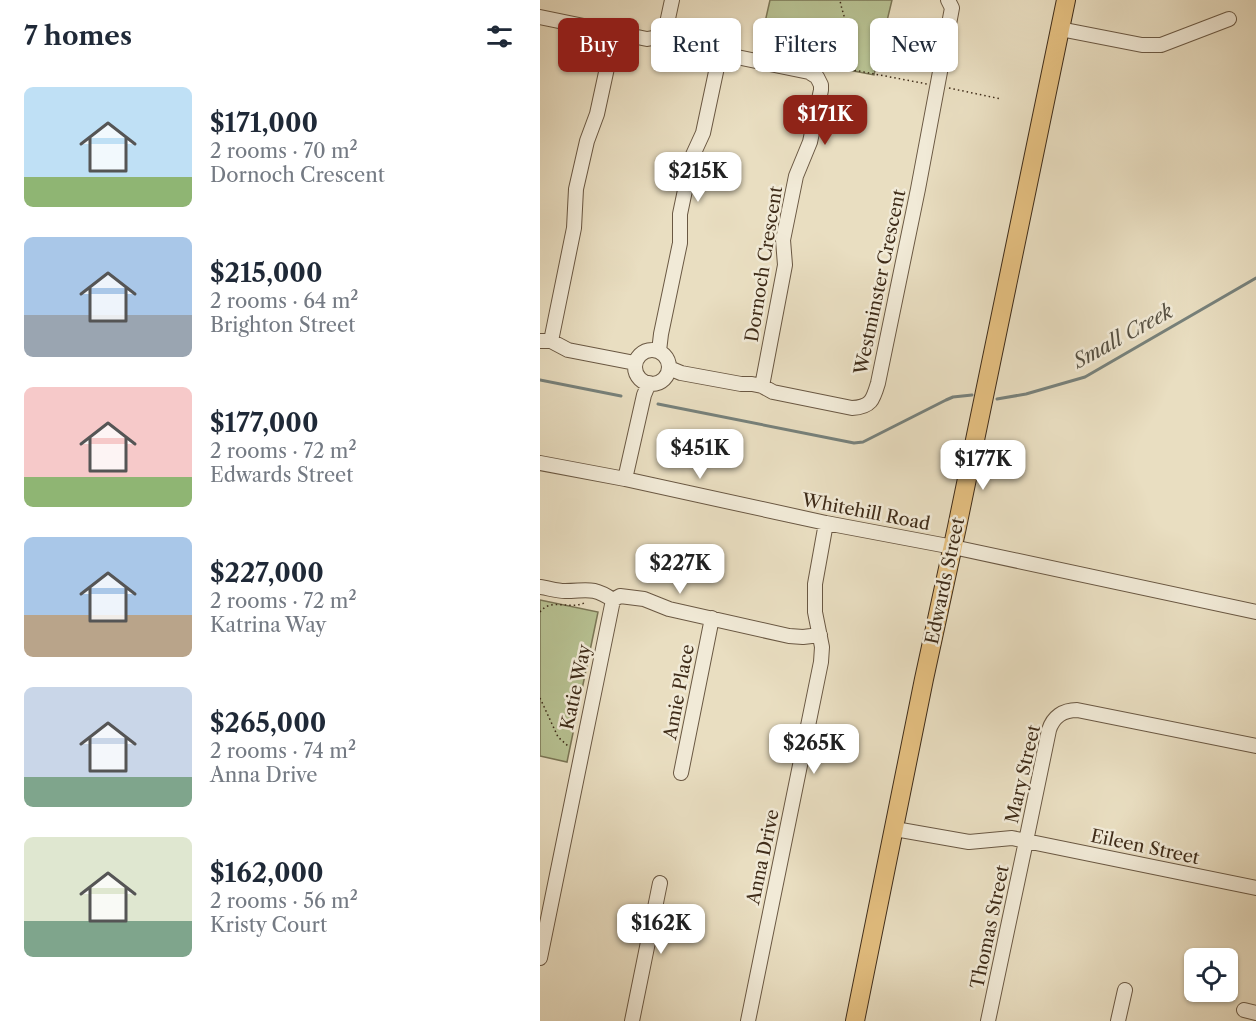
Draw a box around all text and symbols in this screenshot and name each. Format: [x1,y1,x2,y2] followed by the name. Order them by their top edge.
[558,18,639,72] chip: Buy
[651,18,741,72] chip: Rent
[753,18,858,72] chip: Filters
[870,18,958,72] chip: New
[24,20,132,52] text: 7 homes
[483,20,516,53] icon: filters
[783,95,867,146] pin: $171K
[797,102,853,126] text: $171K
[210,107,318,139] text: $171,000
[72,111,144,183] icon: home
[210,139,358,163] text: 2 rooms · 70 m²
[656,152,740,203] pin: $215K
[669,159,728,183] text: $215K
[210,163,385,187] text: Dornoch Crescent
[741,184,787,343] street label: Dornoch Crescent
[849,187,910,377] street label: Westminster Crescent
[210,257,322,289] text: $215,000
[72,261,144,333] icon: home
[210,289,359,313] text: 2 rooms · 64 m²
[1068,299,1178,374] water label: Small Creek
[210,313,355,337] text: Brighton Street
[210,407,318,439] text: $177,000
[72,411,144,483] icon: home
[658,429,742,480] pin: $451K
[670,436,730,460] text: $451K
[210,439,357,463] text: 2 rooms · 72 m²
[941,440,1025,491] pin: $177K
[954,447,1012,471] text: $177K
[210,463,353,487] text: Edwards Street
[799,489,932,535] street label: Whitehill Road
[921,515,969,646] street label: Edwards Street
[638,544,722,595] pin: $227K
[649,551,711,575] text: $227K
[210,557,324,589] text: $227,000
[72,561,144,633] icon: home
[210,589,357,613] text: 2 rooms · 72 m²
[210,613,326,637] text: Katrina Way
[556,641,596,732] street label: Katie Way
[659,642,699,743] street label: Amie Place
[210,707,326,739] text: $265,000
[72,711,144,783] icon: home
[1001,722,1045,825] street label: Mary Street
[772,724,856,775] pin: $265K
[783,731,845,755] text: $265K
[210,739,356,763] text: 2 rooms · 74 m²
[210,763,317,787] text: Anna Drive
[742,807,784,908] street label: Anna Drive
[1089,825,1202,869] street label: Eileen Street
[210,857,324,889] text: $162,000
[72,861,144,933] icon: home
[966,863,1014,991] street label: Thomas Street
[210,889,358,913] text: 2 rooms · 56 m²
[619,904,703,955] pin: $162K
[631,911,691,935] text: $162K
[210,913,327,937] text: Kristy Court
[1184,948,1238,1002] map controls
[1184,948,1238,1002] button: locate

